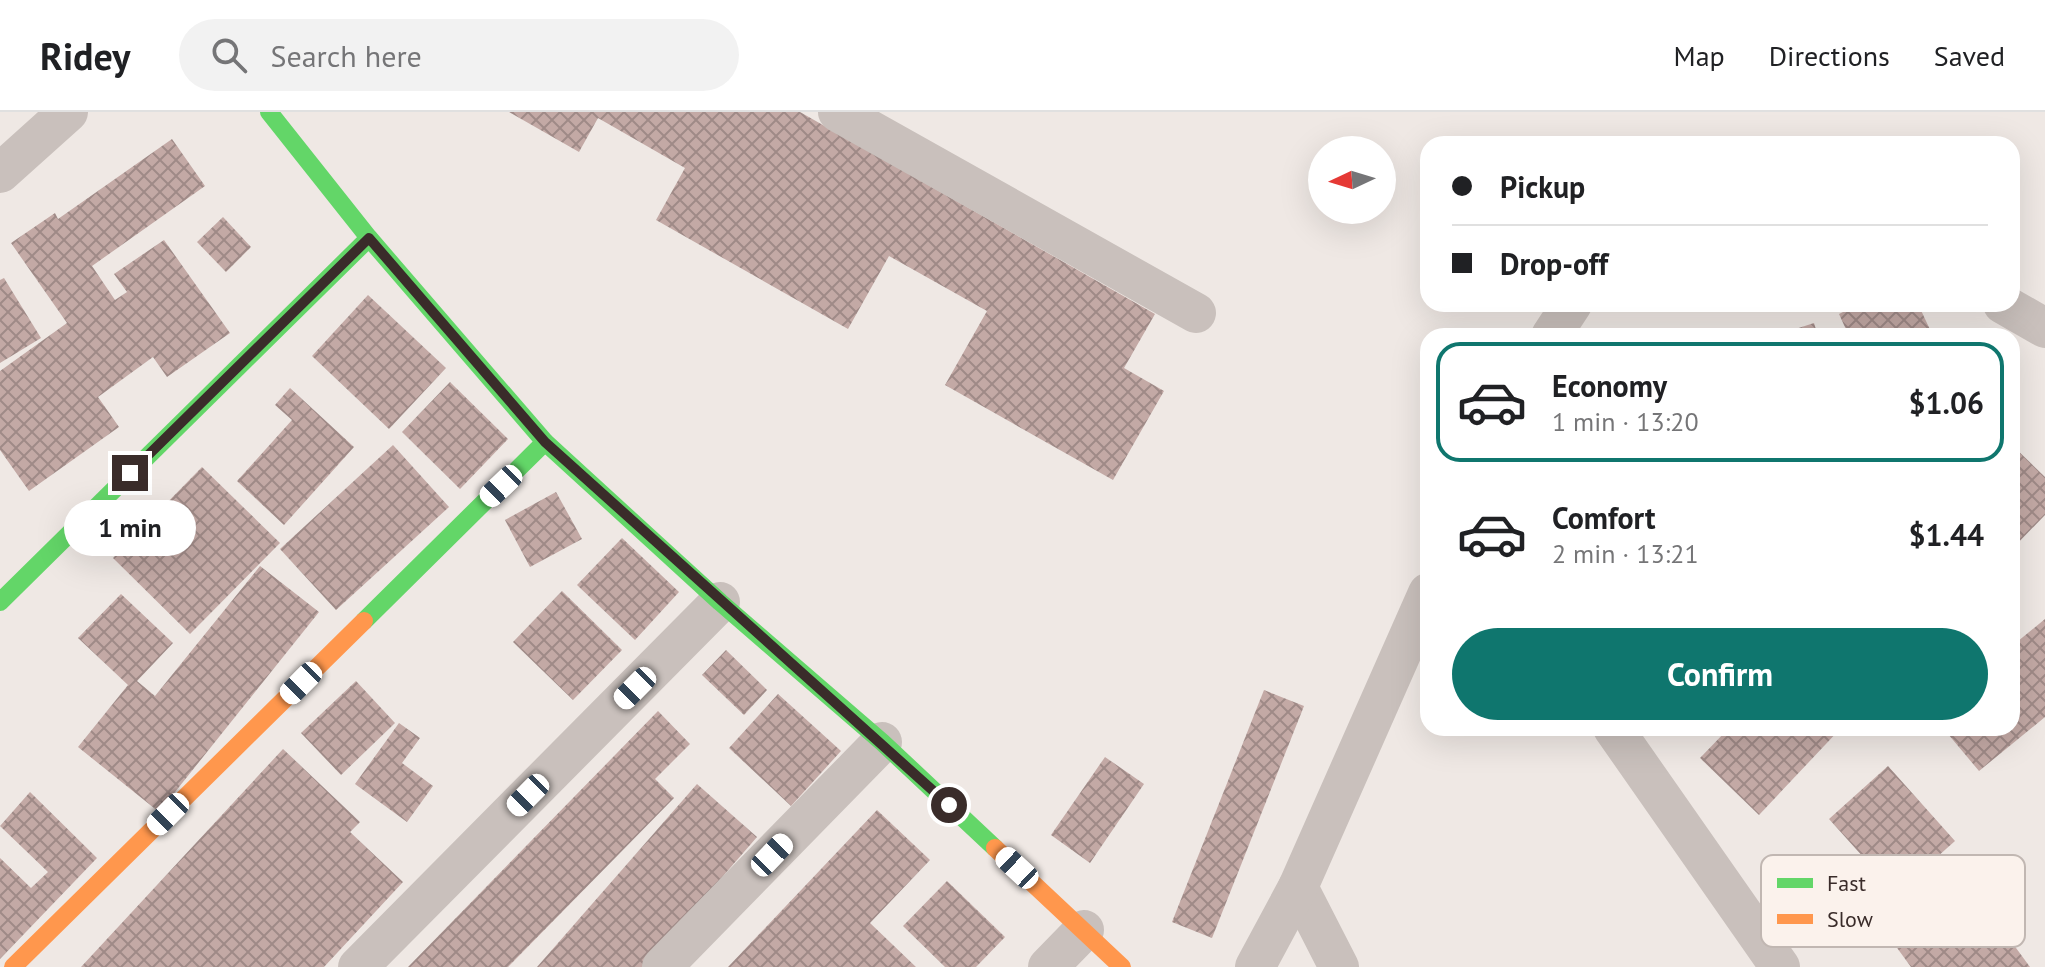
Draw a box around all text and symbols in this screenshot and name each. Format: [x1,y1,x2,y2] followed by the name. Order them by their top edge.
[179,19,739,91] search box
[40,31,131,80] text: Ridey
[207,33,251,77] icon: search
[271,36,422,75] text: Search here
[1674,37,1725,74] text: Map
[1769,37,1890,74] text: Directions
[1934,37,2005,74] text: Saved
[1308,136,1396,224] north arrow
[1308,136,1396,224] map controls
[1500,167,1585,206] text: Pickup
[1500,244,1608,283] text: Drop-off
[1456,366,1528,438] icon: car
[1552,366,1667,405] text: Economy
[1909,383,1984,422] text: $1.06
[1552,405,1699,438] text: 1 min · 13:20
[112,455,148,491] route end
[475,461,527,511] car
[1456,498,1528,570] icon: car
[1552,498,1655,537] text: Comfort
[64,501,196,557] callout: 1 min
[98,511,162,544] text: 1 min
[1909,515,1984,554] text: $1.44
[1552,537,1699,570] text: 2 min · 13:21
[1452,628,1988,720] button: Confirm
[276,658,326,708] car
[610,663,660,713] car
[503,770,553,820] car
[931,787,967,823] route start
[143,789,193,839] car
[747,829,797,881] car
[991,843,1043,893] car
[1761,855,2025,947] legend
[1827,869,1867,897] text: Fast
[1827,905,1873,933] text: Slow

